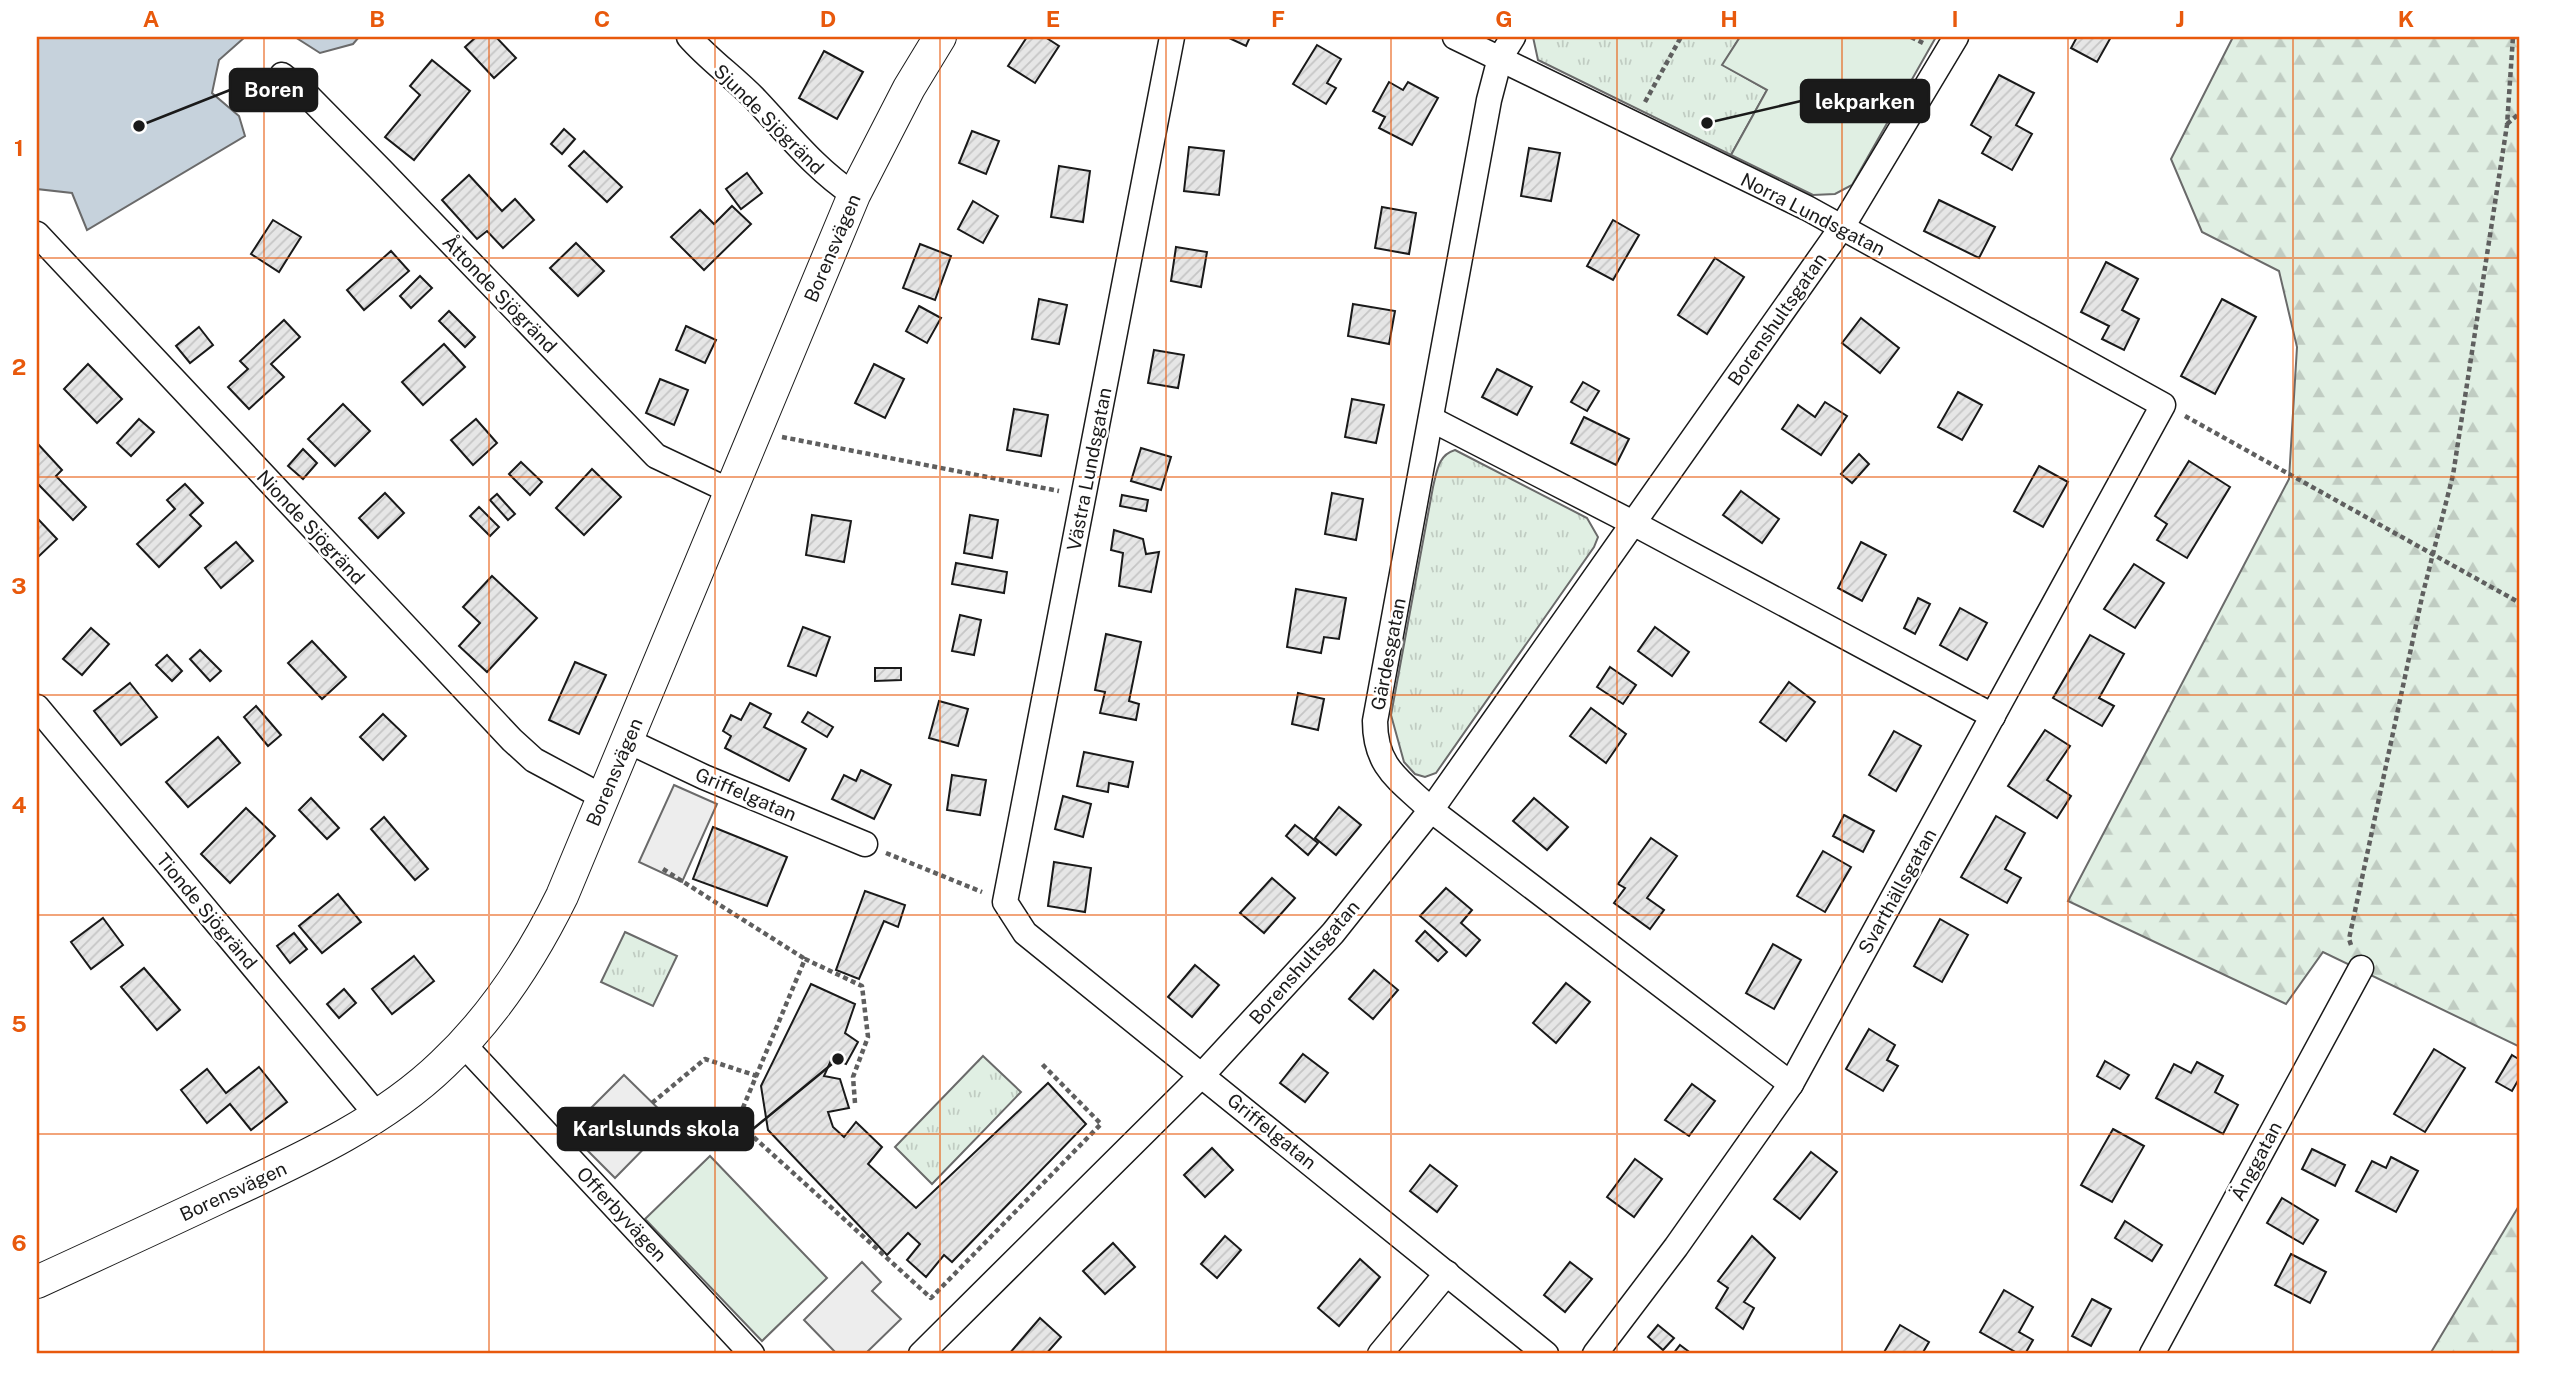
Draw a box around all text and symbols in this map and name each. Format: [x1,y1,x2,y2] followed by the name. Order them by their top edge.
[143,5,160,32] text: A
[369,5,385,32] text: B
[594,5,610,32] text: C
[820,5,836,32] text: D
[1046,5,1060,32] text: E
[1271,5,1285,32] text: F
[1495,5,1513,32] text: G
[1720,5,1738,32] text: H
[1951,5,1959,32] text: I
[2175,5,2185,32] text: J
[2398,5,2414,32] text: K
[709,59,829,179] street label: Sjunde Sjögränd
[230,69,317,111] callout: Boren
[244,77,304,102] text: Boren
[1801,80,1929,122] callout: lekparken
[1815,89,1915,114] text: lekparken
[14,134,24,161] text: 1
[1737,168,1889,260] street label: Norra Lundsgatan
[799,191,865,305] street label: Borensvägen
[438,230,562,357] street label: Åttonde Sjögränd
[1723,249,1831,389] street label: Borenshultsgatan
[12,353,26,380] text: 2
[1062,386,1116,552] street label: Västra Lundsgatan
[253,466,369,588] street label: Nionde Sjögränd
[11,572,27,599] text: 3
[1366,596,1410,712] street label: Gärdesgatan
[581,715,647,829] street label: Borensvägen
[692,763,800,825] street label: Griffelgatan
[11,791,27,818] text: 4
[1854,825,1940,957] street label: Svarthällsgatan
[152,849,262,973] street label: Tionde Sjögränd
[1244,896,1364,1028] street label: Borenshultsgatan
[11,1010,27,1037] text: 5
[1223,1089,1321,1173] street label: Griffelgatan
[558,1108,753,1150] callout: Karlslunds skola
[573,1116,739,1141] text: Karlslunds skola
[2226,1118,2286,1204] street label: Änggatan
[176,1157,290,1225] street label: Borensvägen
[573,1162,671,1266] street label: Offerbyvägen
[11,1229,27,1256] text: 6

